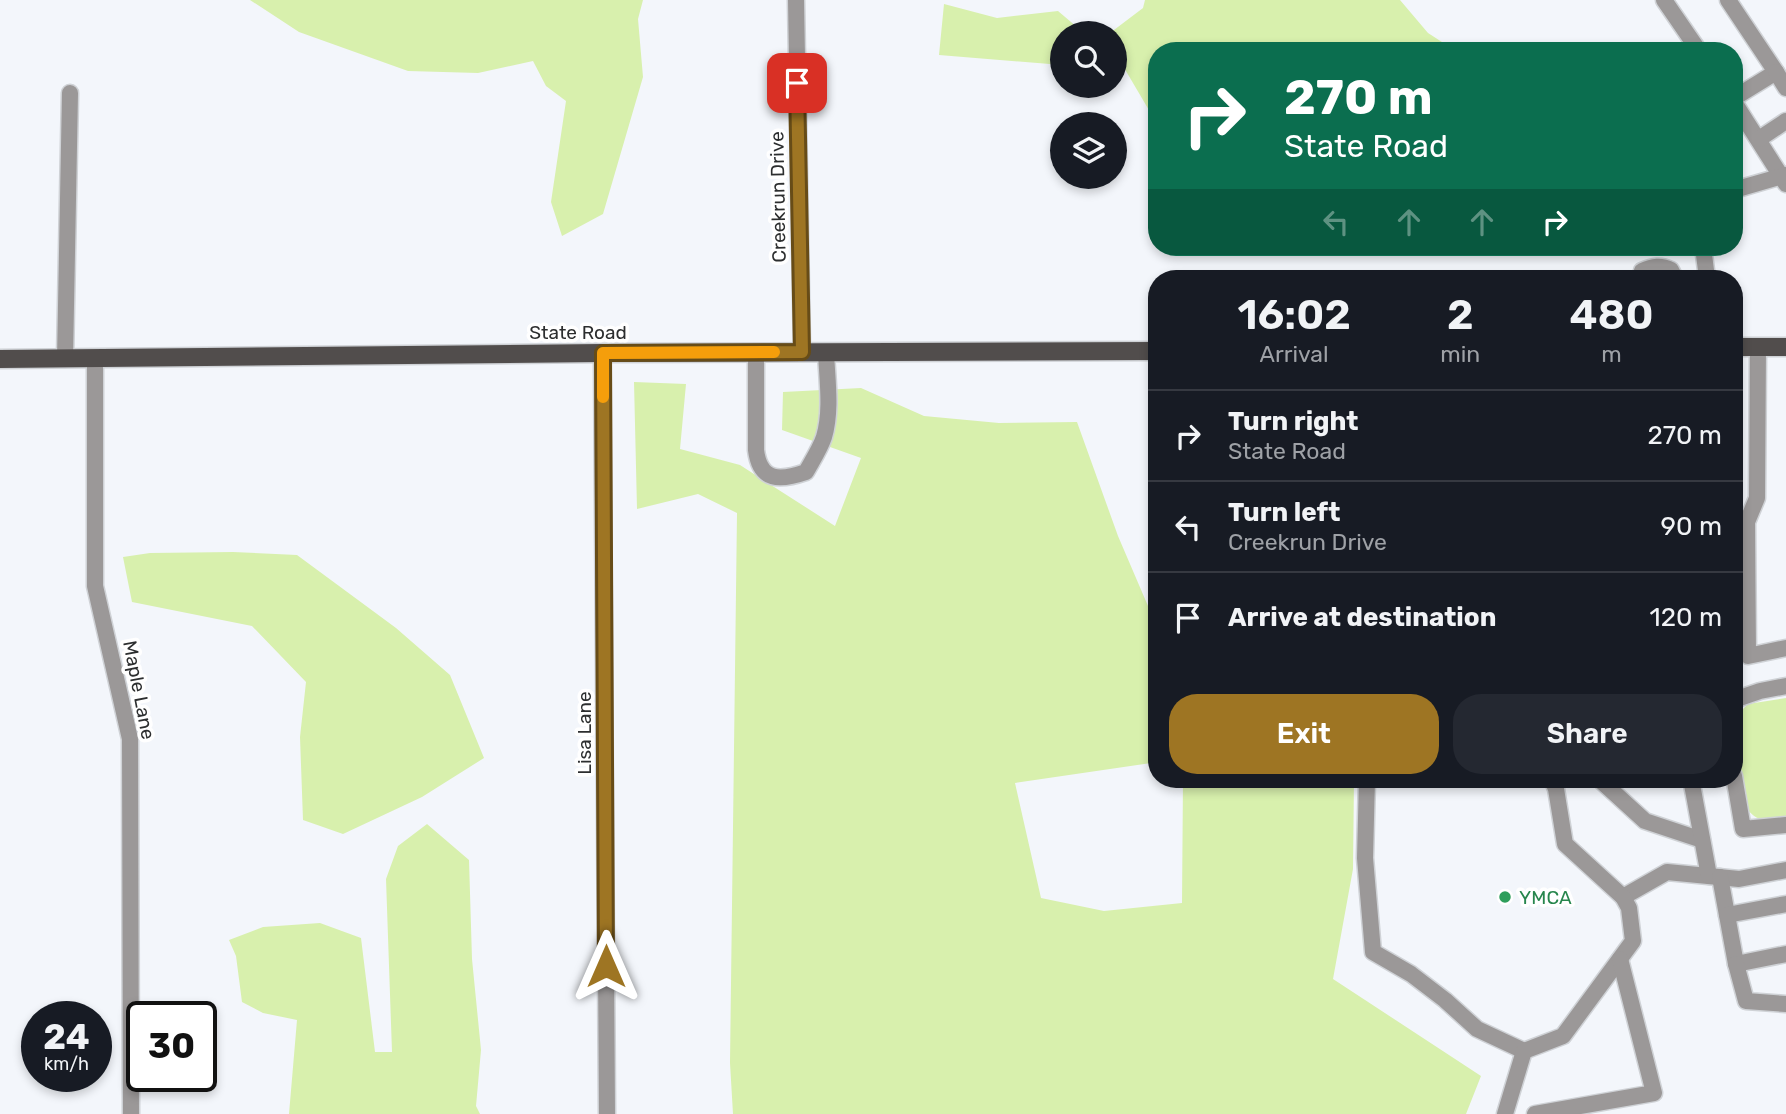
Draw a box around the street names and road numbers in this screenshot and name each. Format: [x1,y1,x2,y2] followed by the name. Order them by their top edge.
[765,131,791,263] street label: Creekrun Drive
[529,321,627,344] street label: State Road
[118,639,160,741] street label: Maple Lane
[573,691,596,775] street label: Lisa Lane

